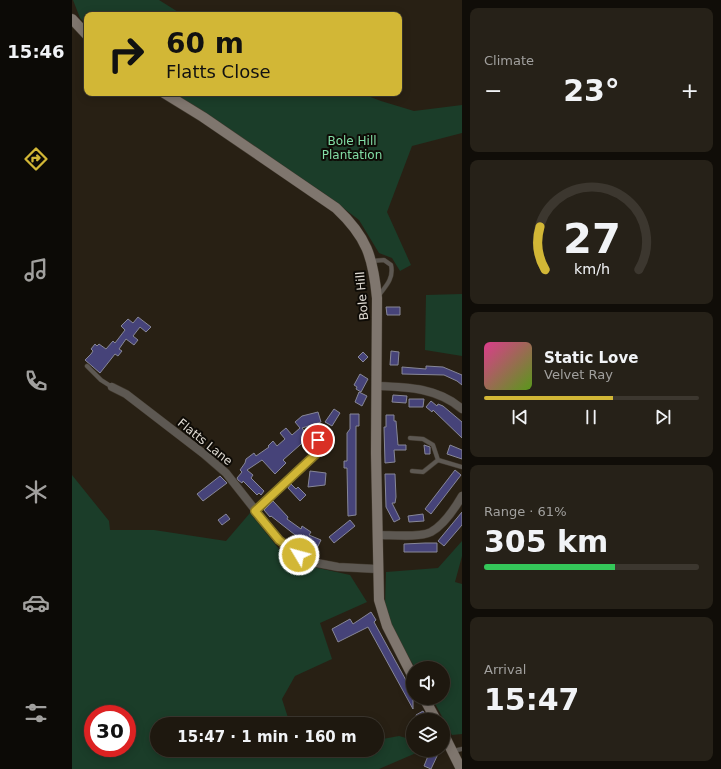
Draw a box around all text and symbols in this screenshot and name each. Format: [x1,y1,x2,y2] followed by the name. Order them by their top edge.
[166,27,244,60] text: 60 m
[100,28,152,80] icon: right
[7,41,65,62] text: 15:46
[484,53,534,68] text: Climate
[166,61,271,82] text: Flatts Close
[563,73,620,108] text: 23°
[484,78,502,103] text: −
[681,78,699,103] text: +
[322,134,382,162] park label: Bole Hill Plantation
[22,145,50,173] icon: directions
[563,214,620,263] text: 27
[22,256,50,284] icon: music
[573,261,610,277] text: km/h
[353,271,371,321] street label: Bole Hill
[544,349,638,367] text: Static Love
[22,367,50,395] icon: phone
[544,367,613,382] text: Velvet Ray
[509,406,531,428] icon: previous
[580,406,602,428] icon: pause
[652,406,674,428] icon: next
[175,416,235,468] street label: Flatts Lane
[301,423,335,457] pin
[307,429,329,451] icon: arrive
[22,478,50,506] icon: climate
[484,504,567,519] text: Range · 61%
[484,524,608,559] text: 305 km
[278,534,320,576] position arrow
[22,589,50,617] icon: car
[406,661,450,757] map controls
[406,661,450,705] button: sound
[484,662,526,677] text: Arrival
[484,682,580,717] text: 15:47
[22,699,50,727] icon: filters
[84,705,136,757] speed limit sign: 30
[406,713,450,757] button: layers
[177,728,357,746] text: 15:47 · 1 min · 160 m

